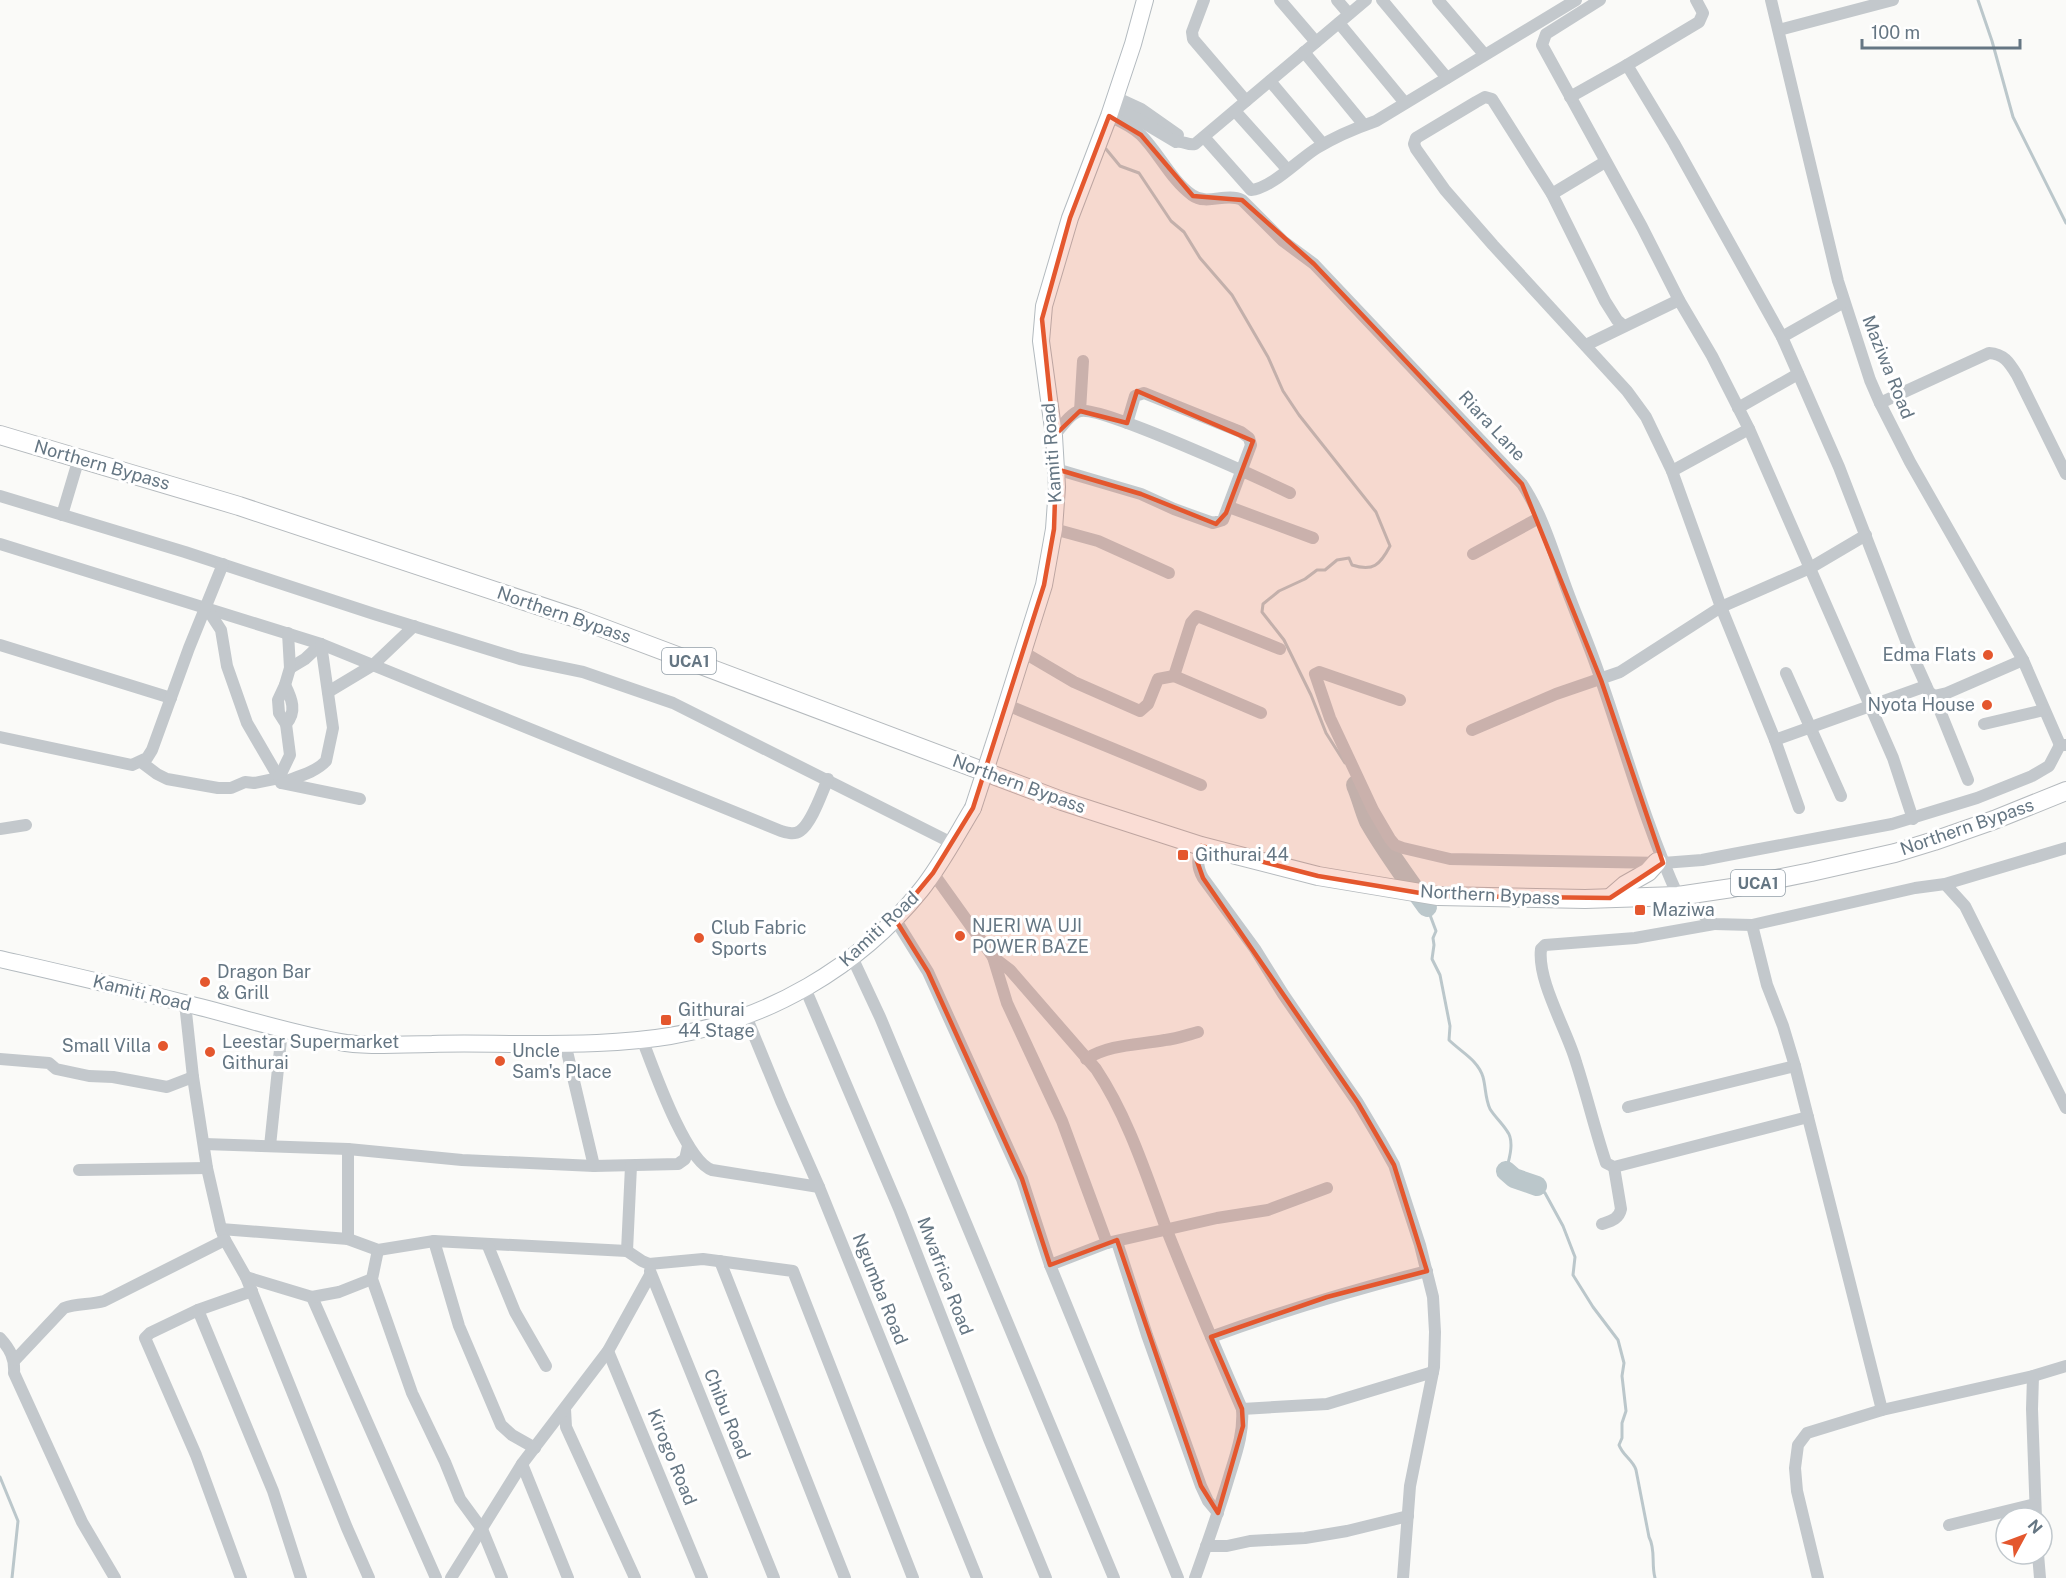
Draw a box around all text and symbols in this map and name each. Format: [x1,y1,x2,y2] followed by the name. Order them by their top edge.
[1862,12,2020,50] scale bar
[1871,22,1920,43] text: 100 m
[1858,312,1919,422] street label: Maziwa Road
[1455,386,1530,465] street label: Riara Lane
[1038,402,1065,504] street label: Kamiti Road
[32,435,172,494] street label: Northern Bypass
[495,582,634,647] street label: Northern Bypass
[1883,644,1976,665] place label: Edma Flats
[662,648,716,674] road number: UCA1
[1981,648,1995,662] marker: Edma Flats
[1867,694,1975,715] place label: Nyota House
[1980,698,1994,712] marker: Nyota House
[950,750,1089,817] street label: Northern Bypass
[1897,794,2036,859] street label: Northern Bypass
[1195,844,1289,865] place label: Githurai 44
[1176,848,1190,862] marker: Githurai 44
[1731,870,1785,896] road number: UCA1
[1420,880,1561,909] street label: Northern Bypass
[835,887,923,971] street label: Kamiti Road
[1652,899,1715,920] place label: Maziwa
[1633,903,1647,917] marker: Maziwa
[972,915,1089,957] place label: NJERI WA UJI POWER BAZE
[711,917,807,959] place label: Club Fabric Sports
[953,929,967,943] marker: NJERI WA UJI POWER BAZE
[692,931,706,945] marker: Club Fabric Sports
[217,961,311,1003] place label: Dragon Bar & Grill
[91,970,193,1015] street label: Kamiti Road
[198,975,212,989] marker: Dragon Bar & Grill
[678,999,755,1041] place label: Githurai 44 Stage
[659,1013,673,1027] marker: Githurai 44 Stage
[222,1031,399,1073] place label: Leestar Supermarket Githurai
[62,1035,151,1056] place label: Small Villa
[156,1039,170,1053] marker: Small Villa
[512,1040,612,1082] place label: Uncle Sam's Place
[203,1045,217,1059] marker: Leestar Supermarket Githurai
[493,1054,507,1068] marker: Uncle Sam's Place
[913,1214,978,1338] street label: Mwafrica Road
[849,1230,912,1348] street label: Ngumba Road
[700,1366,755,1462] street label: Chibu Road
[644,1406,701,1508] street label: Kirogo Road
[1994,1506,2054,1566] north arrow
[2024,1516,2046,1537] text: N

